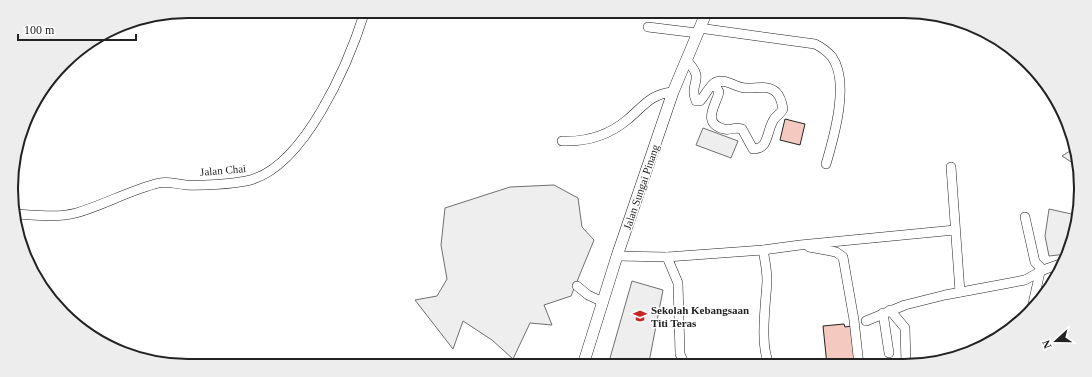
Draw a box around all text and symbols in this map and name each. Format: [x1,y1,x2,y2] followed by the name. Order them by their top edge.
[18,16,136,42] scale bar
[24,23,55,37] text: 100 m
[621,142,661,231] street label: Jalan Sungai Pinang
[199,162,247,178] street label: Jalan Chai
[651,304,749,329] place label: Sekolah Kebangsaan Titi Teras
[632,308,648,324] school or university icon: Sekolah Kebangsaan Titi Teras
[1036,321,1076,361] north arrow
[1040,339,1054,350] text: N

